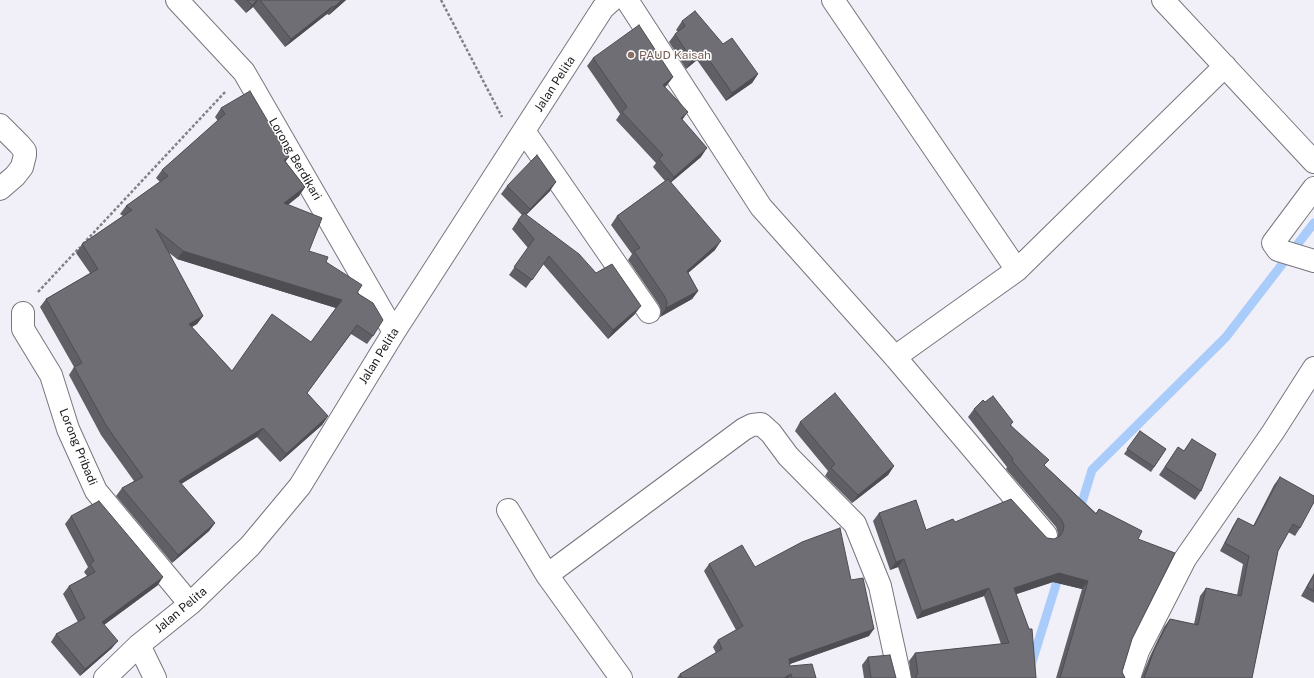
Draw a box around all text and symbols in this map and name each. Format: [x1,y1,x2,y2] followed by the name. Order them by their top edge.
[639,48,711,62] place label: PAUD Kaisah
[626,50,636,60] marker: PAUD Kaisah
[532,53,578,115] street label: Jalan Pelita
[266,115,324,203] street label: Lorong Berdikari
[356,325,402,387] street label: Jalan Pelita
[56,407,100,487] street label: Lorong Pribadi
[152,584,210,636] street label: Jalan Pelita

